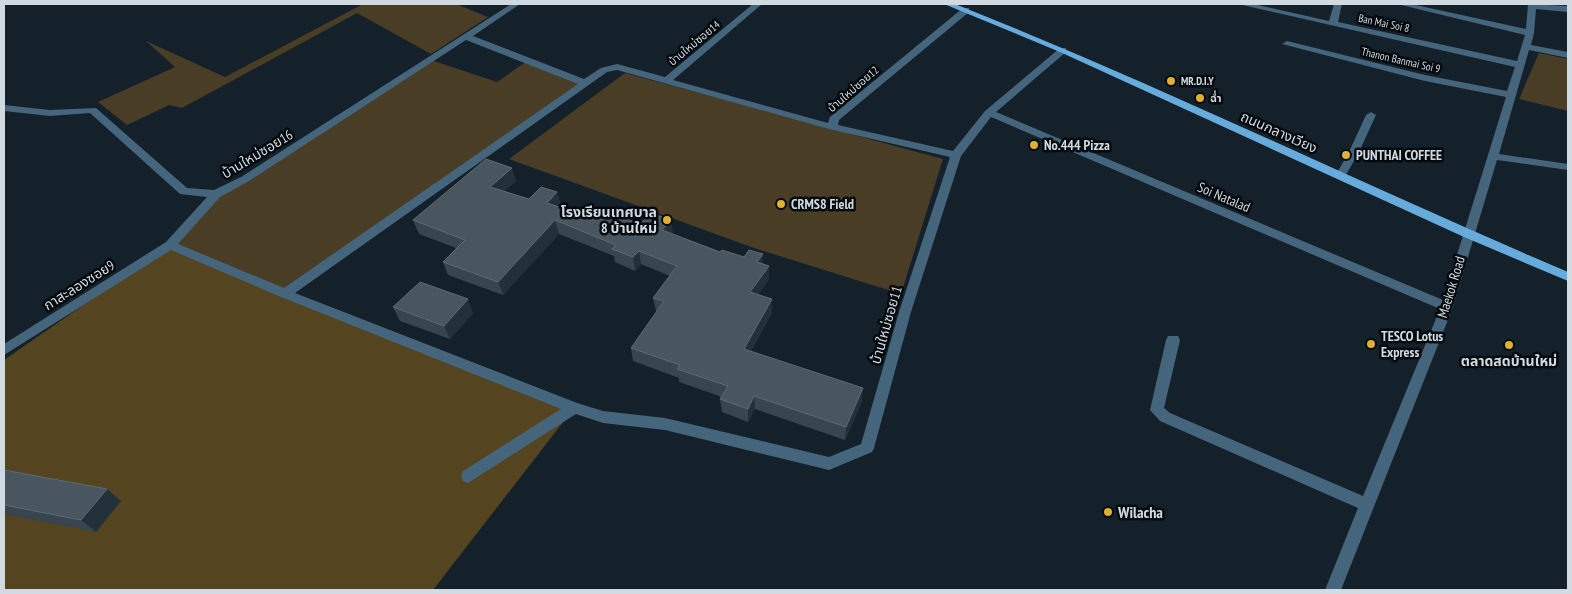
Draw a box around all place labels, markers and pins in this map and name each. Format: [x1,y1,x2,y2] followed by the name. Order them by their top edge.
[1181,74,1214,88] place label: MR.D.I.Y
[1165,75,1177,87] marker: MR.D.I.Y
[1210,90,1222,105] place label: ฉ่ำ
[1194,92,1206,104] marker: ฉ่ำ
[1044,136,1110,154] place label: No.444 Pizza
[1028,139,1040,151] marker: No.444 Pizza
[1356,146,1442,164] place label: PUNTHAI COFFEE
[1340,149,1352,161] marker: PUNTHAI COFFEE
[791,195,854,213] place label: CRMS8 Field
[775,198,787,210] marker: CRMS8 Field
[561,203,657,237] place label: โรงเรียนเทศบาล 8 บ้านใหม่
[661,214,673,226] marker: โรงเรียนเทศบาล 8 บ้านใหม่
[1381,327,1443,361] place label: TESCO Lotus Express
[1365,338,1377,350] marker: TESCO Lotus Express
[1503,339,1515,351] marker: ตลาดสดบ้านใหม่
[1461,352,1557,370] place label: ตลาดสดบ้านใหม่
[1117,502,1163,522] place label: Wilacha
[1102,506,1114,518] marker: Wilacha

